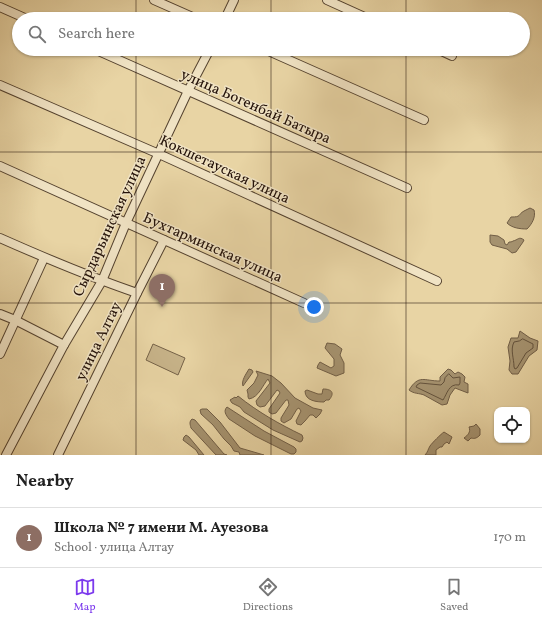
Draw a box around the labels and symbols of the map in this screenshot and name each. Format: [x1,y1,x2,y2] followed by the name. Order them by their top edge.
[177,65,334,150] street label: улица Богенбай Батыра
[156,131,293,210] street label: Кокшетауская улица
[69,153,152,300] street label: Сырдарьинская улица
[139,208,286,289] street label: Бухтарминская улица
[149,274,175,307] pin: 1
[304,297,324,317] your location
[71,298,128,385] street label: улица Алтау

